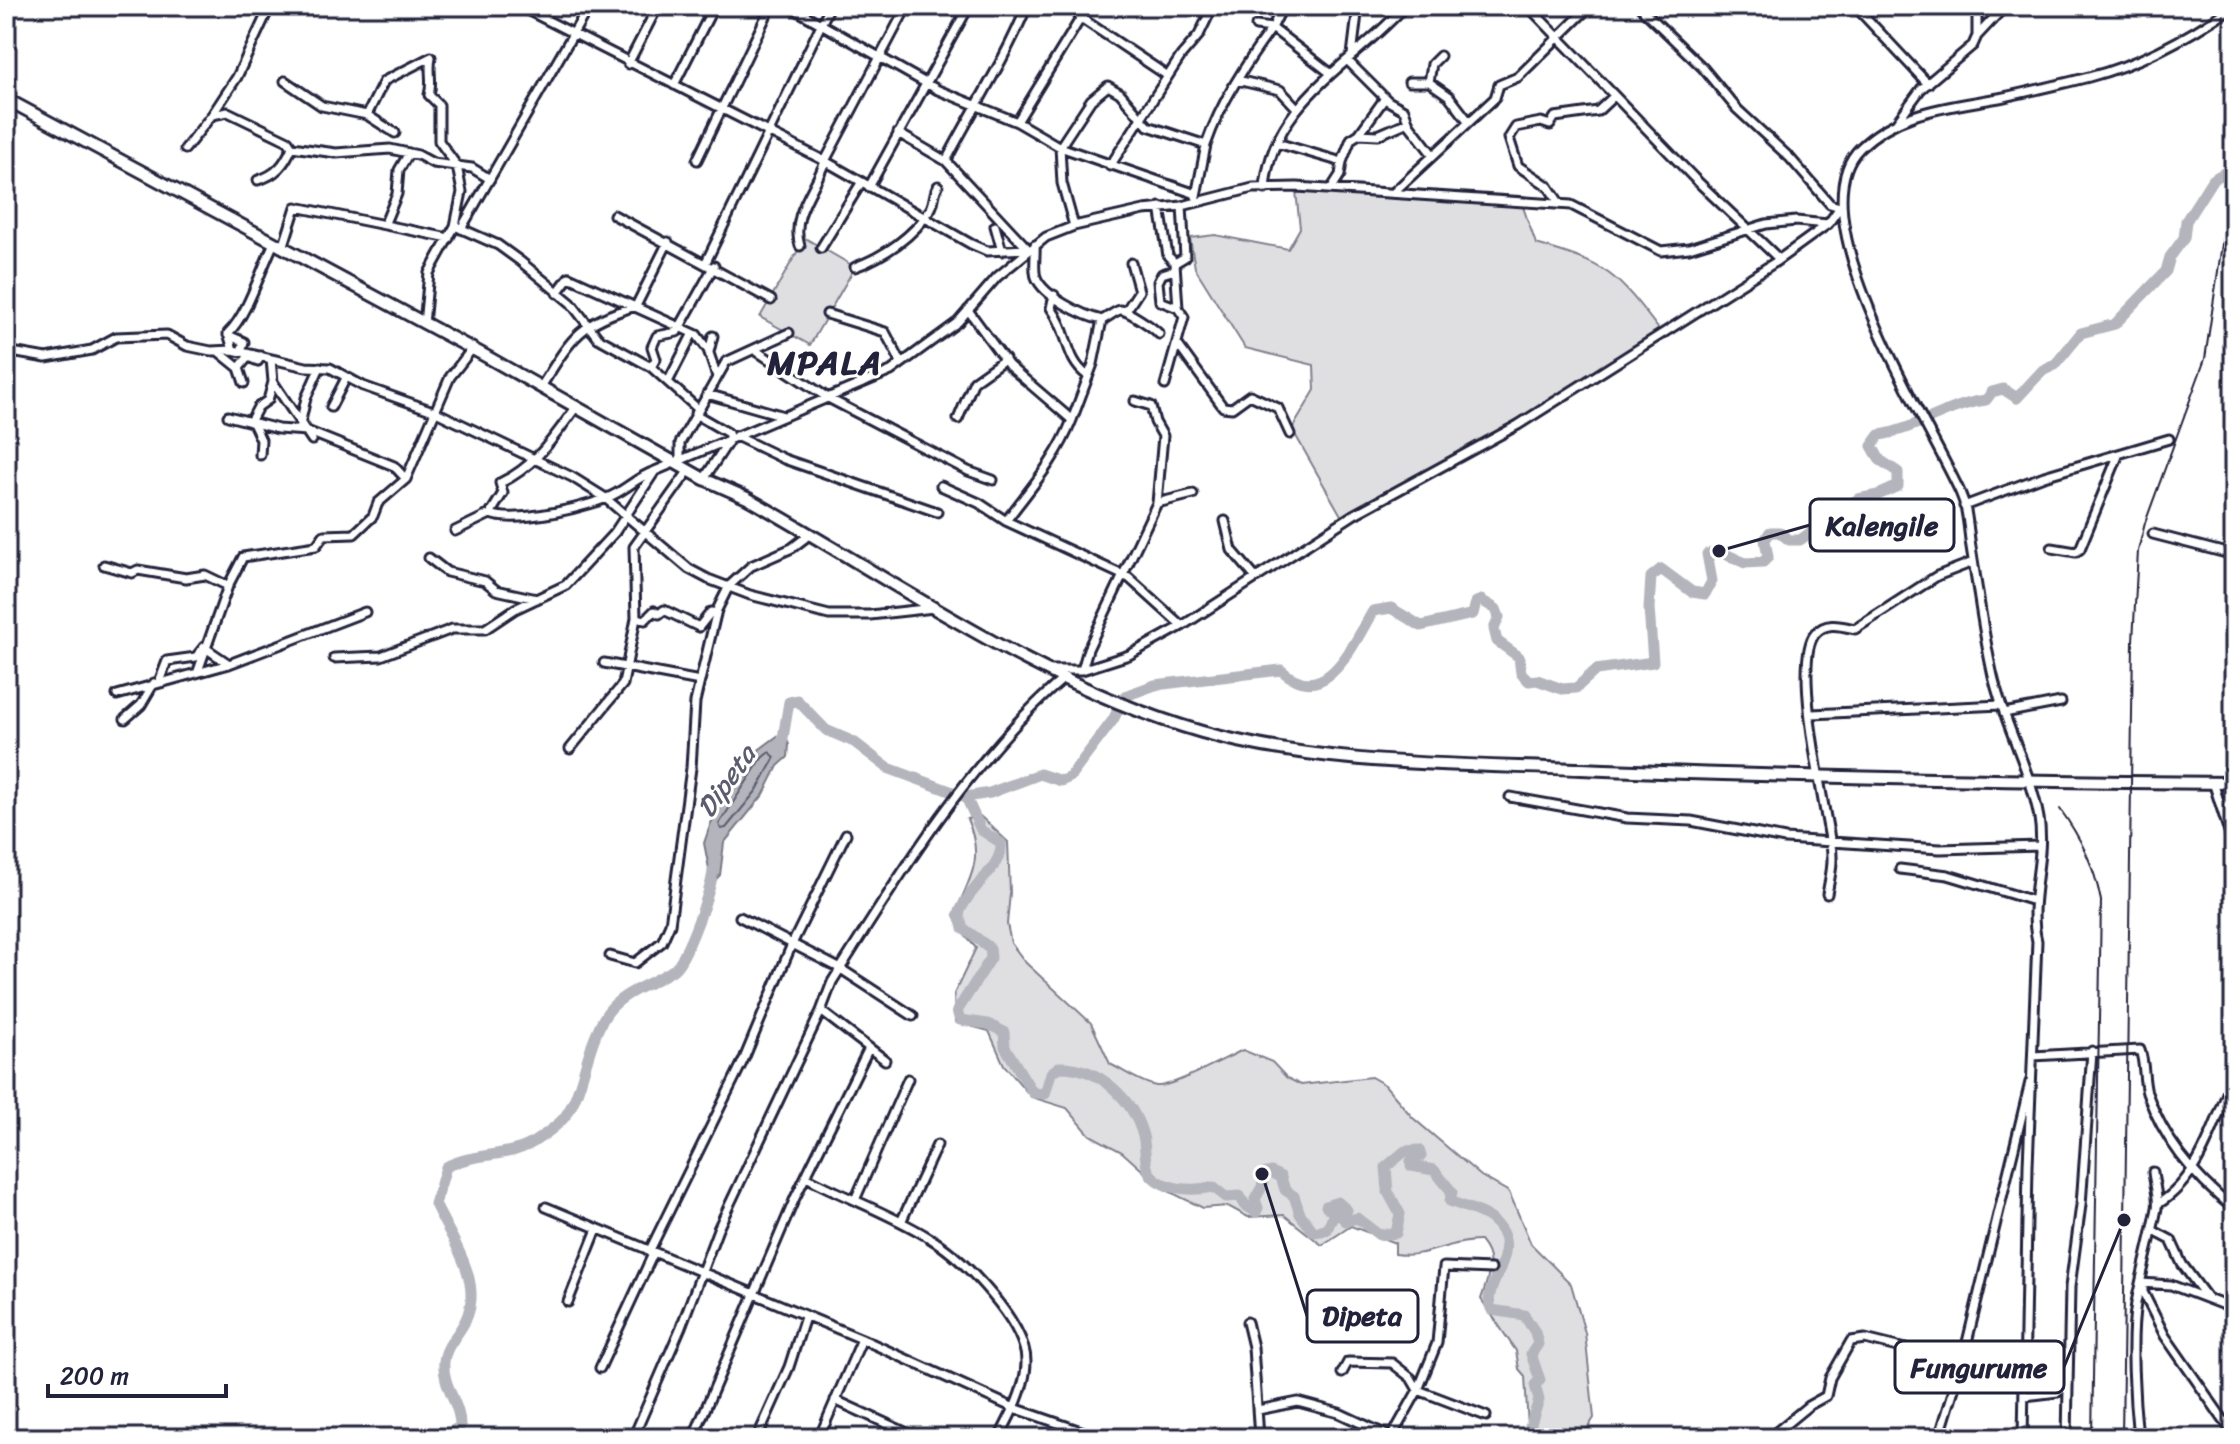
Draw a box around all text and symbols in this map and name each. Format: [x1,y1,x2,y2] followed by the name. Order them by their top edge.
[766,333,883,393] district label: MPALA
[1810,499,1954,551] callout: Kalengile
[1825,501,1939,550] text: Kalengile
[683,732,771,828] water label: Dipeta
[1307,1290,1418,1342] callout: Dipeta
[1322,1291,1403,1340] text: Dipeta
[1895,1341,2064,1393] callout: Fungurume
[1910,1343,2048,1392] text: Fungurume
[48,1348,226,1398] scale bar
[60,1355,129,1397] text: 200 m

